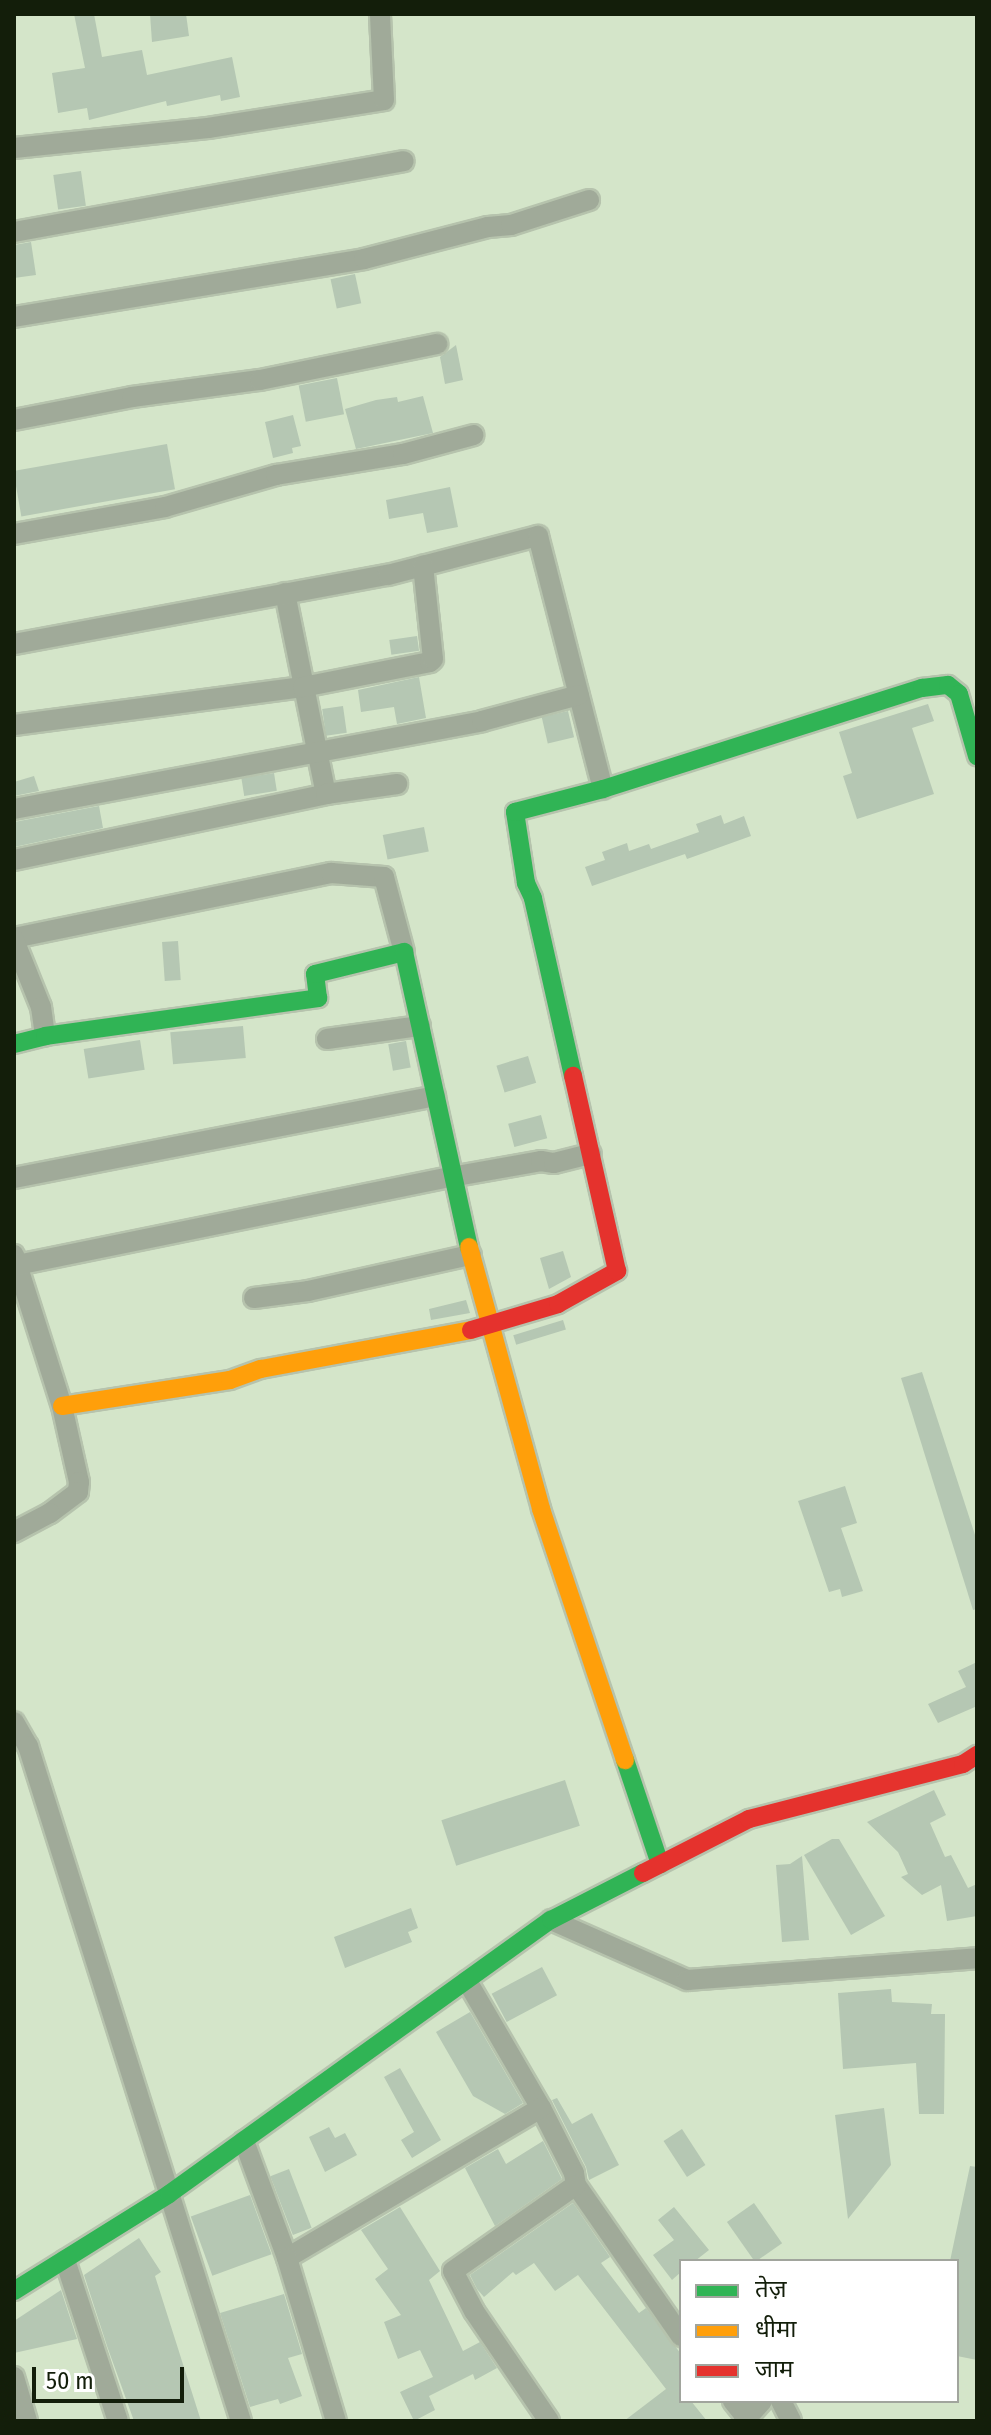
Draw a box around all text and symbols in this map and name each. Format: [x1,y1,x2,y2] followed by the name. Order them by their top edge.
[679,2259,959,2403] legend
[755,2275,787,2303] text: तेज़
[755,2315,797,2343] text: धीमा
[36,2351,188,2401] scale bar
[755,2355,793,2383] text: जाम
[46,2367,94,2395] text: 50 m

